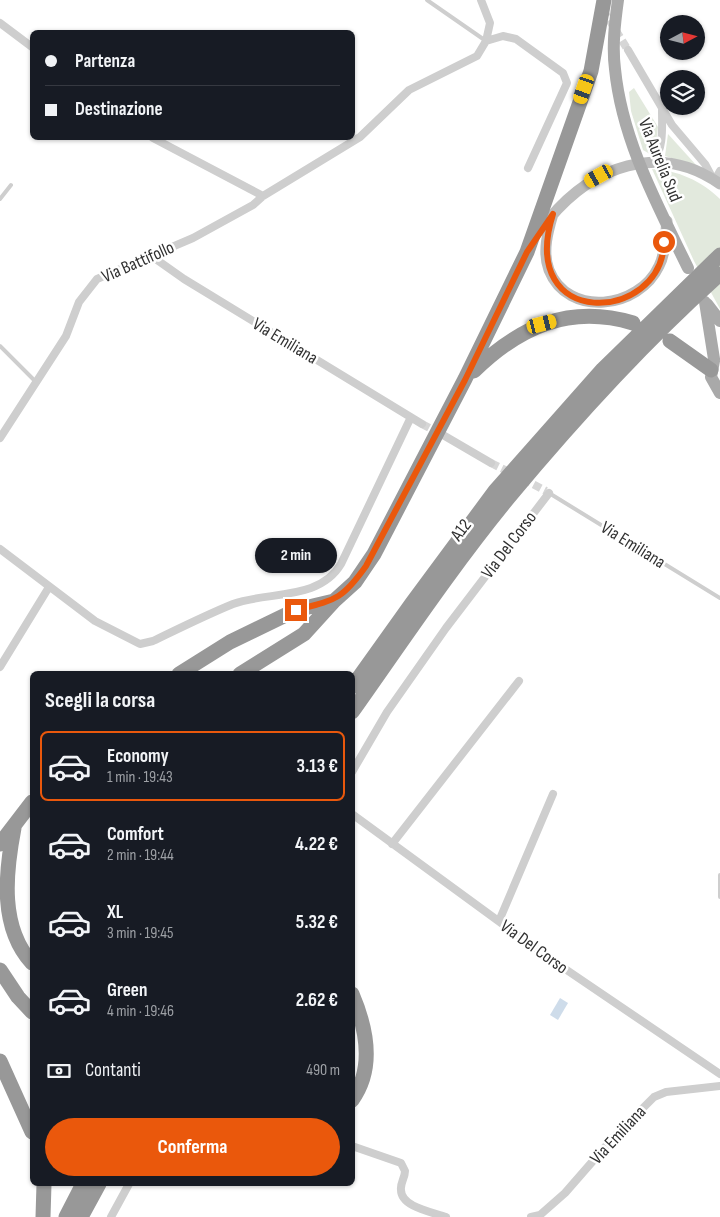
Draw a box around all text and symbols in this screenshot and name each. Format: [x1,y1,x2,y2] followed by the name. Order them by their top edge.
[660,15,705,60] north arrow
[660,15,705,115] map controls
[75,50,135,73] text: Partenza
[660,70,705,115] button: layers
[572,72,595,106] car
[75,98,163,121] text: Destinazione
[634,115,686,205] street label: Via Aurelia Sud
[582,162,615,190] car
[653,231,675,253] route start
[99,237,177,287] street label: Via Battifollo
[249,313,321,369] street label: Via Emiliana
[525,313,558,335] car
[477,507,541,583] street label: Via Del Corso
[446,515,476,546] street label: A12
[597,517,669,573] street label: Via Emiliana
[255,538,337,572] callout: 2 min
[281,546,311,565] text: 2 min
[285,599,307,621] route end
[45,687,155,714] text: Scegli la corsa
[47,744,92,789] icon: car
[107,745,169,768] text: Economy
[296,755,338,778] text: 3.13 €
[107,768,173,787] text: 1 min · 19:43
[47,822,92,867] icon: car
[107,823,164,846] text: Comfort
[295,833,338,856] text: 4.22 €
[107,846,174,865] text: 2 min · 19:44
[47,900,92,945] icon: car
[107,901,123,924] text: XL
[296,911,338,934] text: 5.32 €
[496,915,572,979] street label: Via Del Corso
[107,924,173,943] text: 3 min · 19:45
[47,978,92,1023] icon: car
[107,979,147,1002] text: Green
[296,989,338,1012] text: 2.62 €
[107,1002,174,1021] text: 4 min · 19:46
[45,1057,73,1085] icon: cash
[85,1059,141,1082] text: Contanti
[306,1061,340,1080] text: 490 m
[586,1101,650,1169] street label: Via Emiliana
[45,1118,340,1176] button: Conferma

